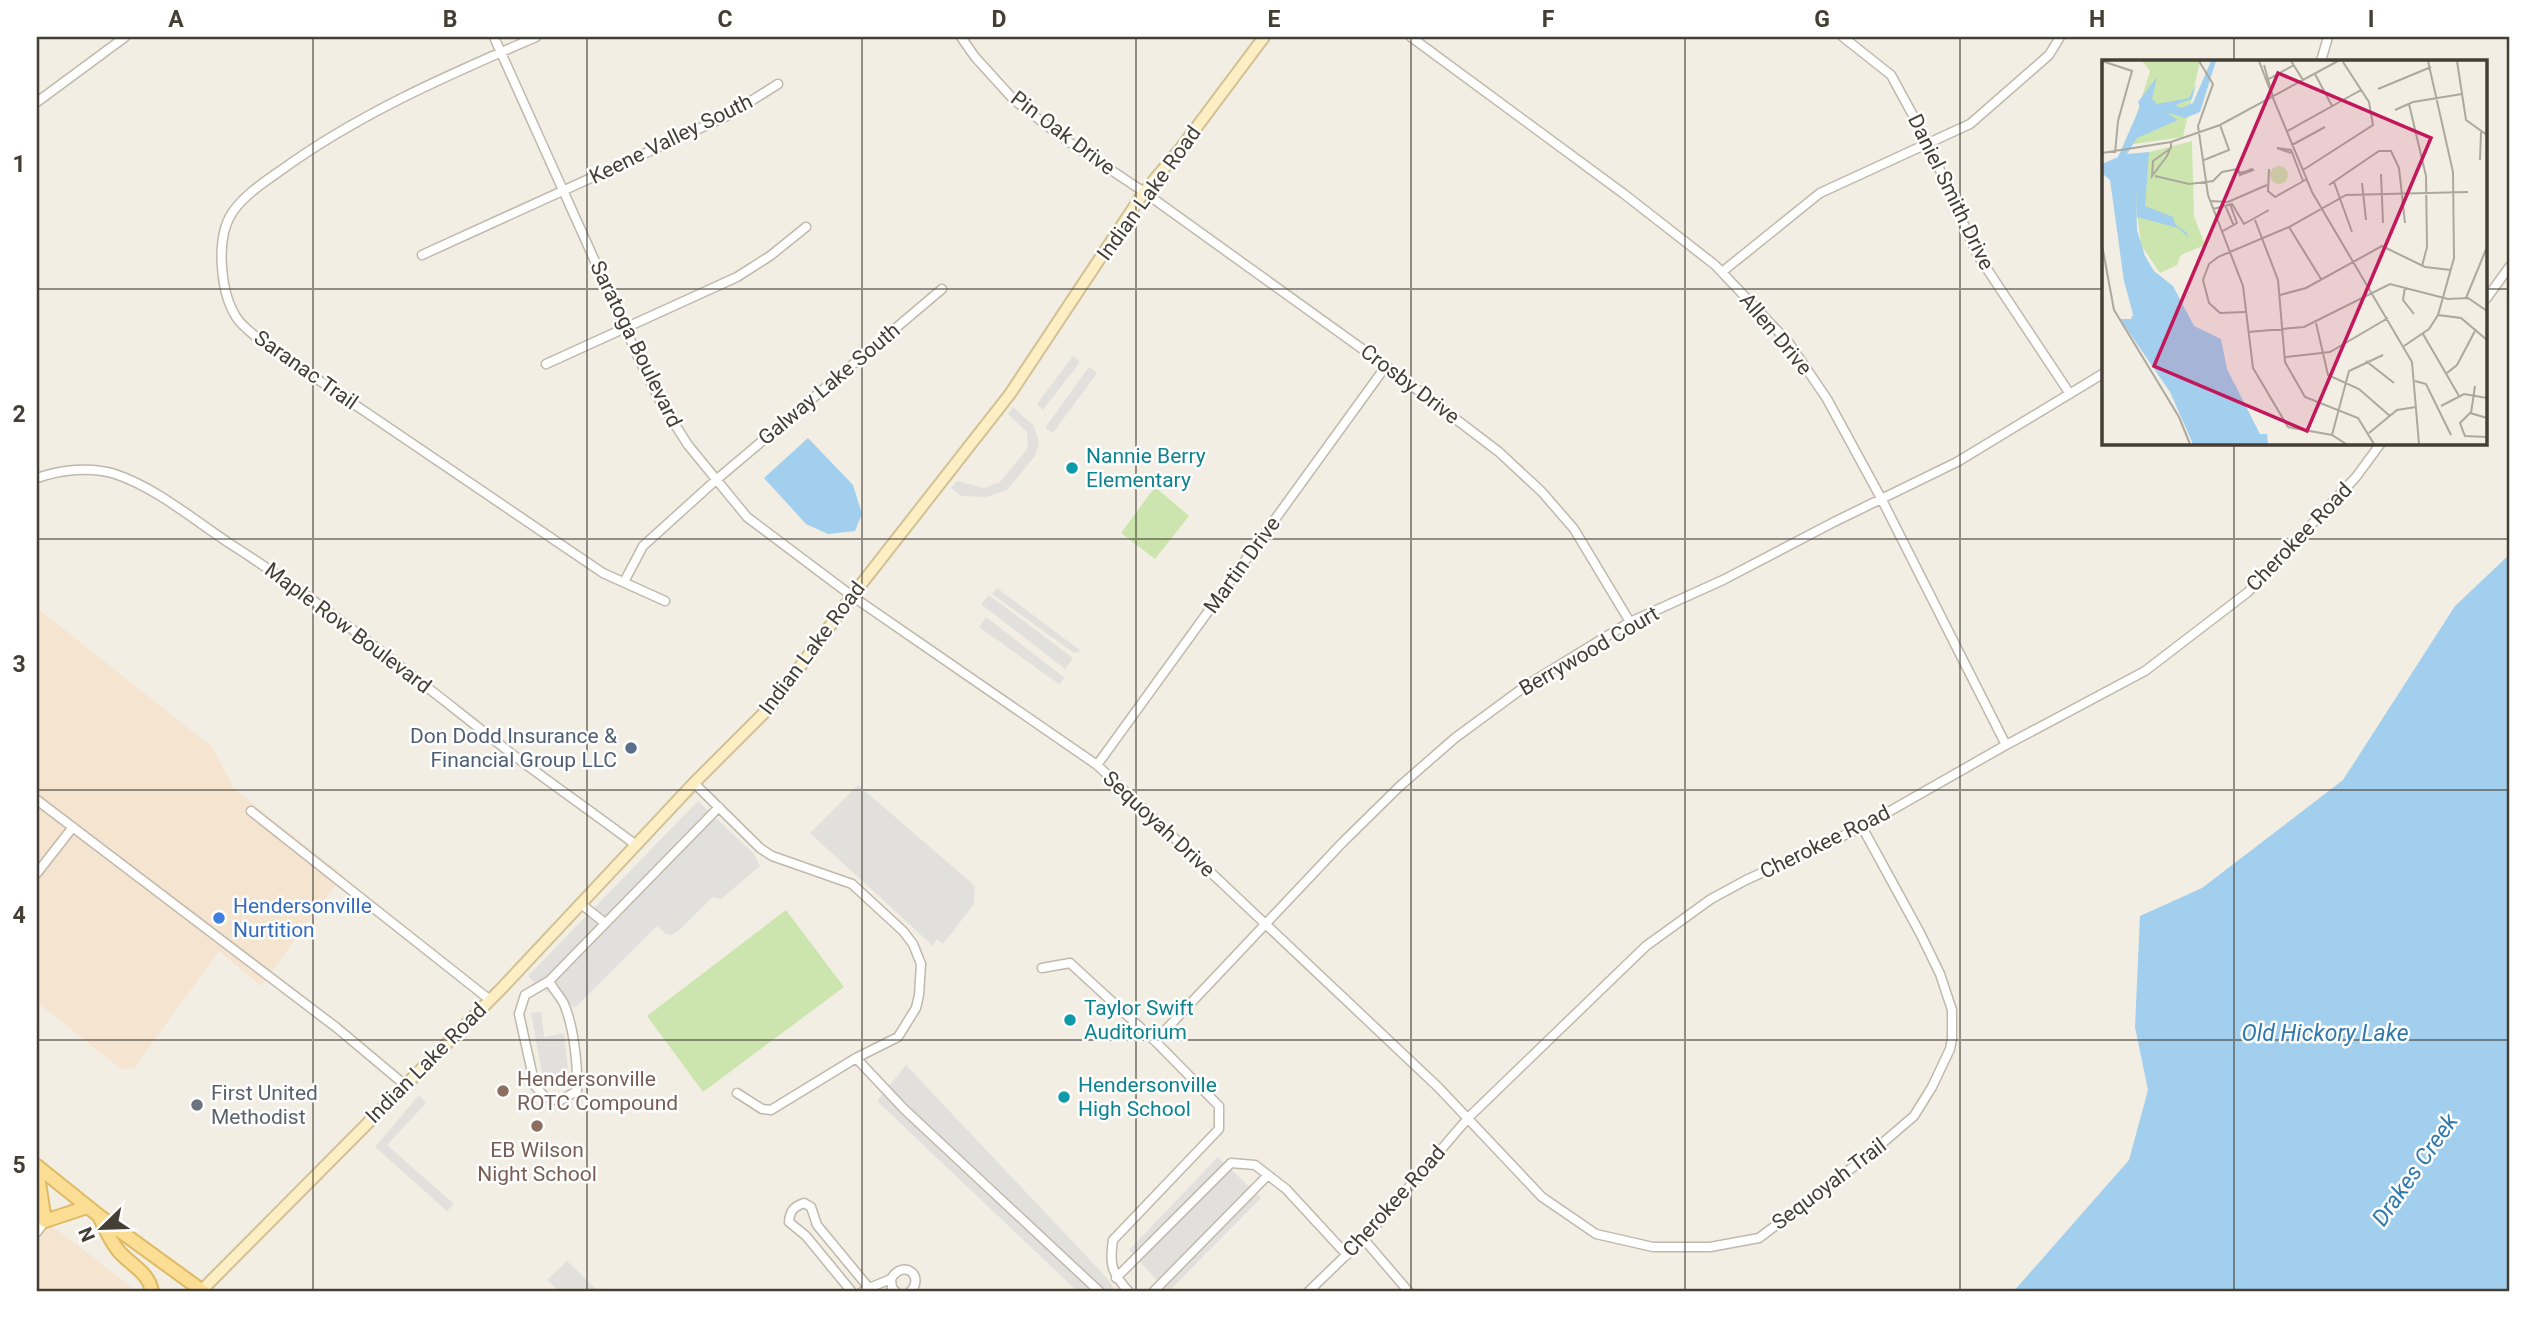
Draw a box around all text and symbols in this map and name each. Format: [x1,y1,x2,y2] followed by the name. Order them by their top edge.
[168,6,184,33] text: A
[443,6,457,33] text: B
[717,6,733,33] text: C
[992,6,1006,33] text: D
[1268,6,1281,33] text: E
[1542,6,1555,33] text: F
[1814,6,1830,33] text: G
[2089,6,2105,33] text: H
[2368,6,2374,33] text: I
[2102,60,2488,444] inset map
[1006,86,1120,180] street label: Pin Oak Drive
[586,89,756,189] street label: Keene Valley South
[1903,110,1999,274] street label: Daniel Smith Drive
[1092,121,1206,265] street label: Indian Lake Road
[12,151,26,178] text: 1
[585,257,687,431] street label: Saratoga Boulevard
[1735,288,1817,380] street label: Allen Drive
[753,318,905,450] street label: Galway Lake South
[250,325,362,415] street label: Saranac Trail
[1356,339,1464,429] street label: Crosby Drive
[12,401,26,428] text: 2
[1086,444,1206,492] place label: Nannie Berry Elementary
[1064,460,1080,476] marker: Nannie Berry Elementary
[2241,478,2357,596] street label: Cherokee Road
[1199,512,1285,618] street label: Martin Drive
[260,558,436,698] street label: Maple Row Boulevard
[754,577,870,719] street label: Indian Lake Road
[1515,601,1663,701] street label: Berrywood Court
[12,651,26,678] text: 3
[410,724,617,772] place label: Don Dodd Insurance & Financial Group LLC
[623,740,639,756] marker: Don Dodd Insurance & Financial Group LLC
[1098,766,1220,882] street label: Sequoyah Drive
[1756,800,1894,884] street label: Cherokee Road
[233,894,372,942] place label: Hendersonville Nurtition
[12,902,26,929] text: 4
[211,910,227,926] marker: Hendersonville Nurtition
[1084,996,1194,1044] place label: Taylor Swift Auditorium
[361,998,491,1128] street label: Indian Lake Road
[1062,1012,1078,1028] marker: Taylor Swift Auditorium
[2241,1020,2409,1047] water label: Old Hickory Lake
[517,1067,678,1115] place label: Hendersonville ROTC Compound
[1078,1073,1217,1121] place label: Hendersonville High School
[211,1081,318,1129] place label: First United Methodist
[495,1083,511,1099] marker: Hendersonville ROTC Compound
[1056,1089,1072,1105] marker: Hendersonville High School
[189,1097,205,1113] marker: First United Methodist
[2366,1108,2464,1231] water label: Drakes Creek
[529,1118,545,1134] marker: EB Wilson Night School
[1767,1133,1891,1235] street label: Sequoyah Trail
[477,1138,597,1186] place label: EB Wilson Night School
[1338,1140,1450,1262] street label: Cherokee Road
[12,1152,26,1179] text: 5
[66,1192,136,1262] north arrow
[74,1224,100,1245] text: N

